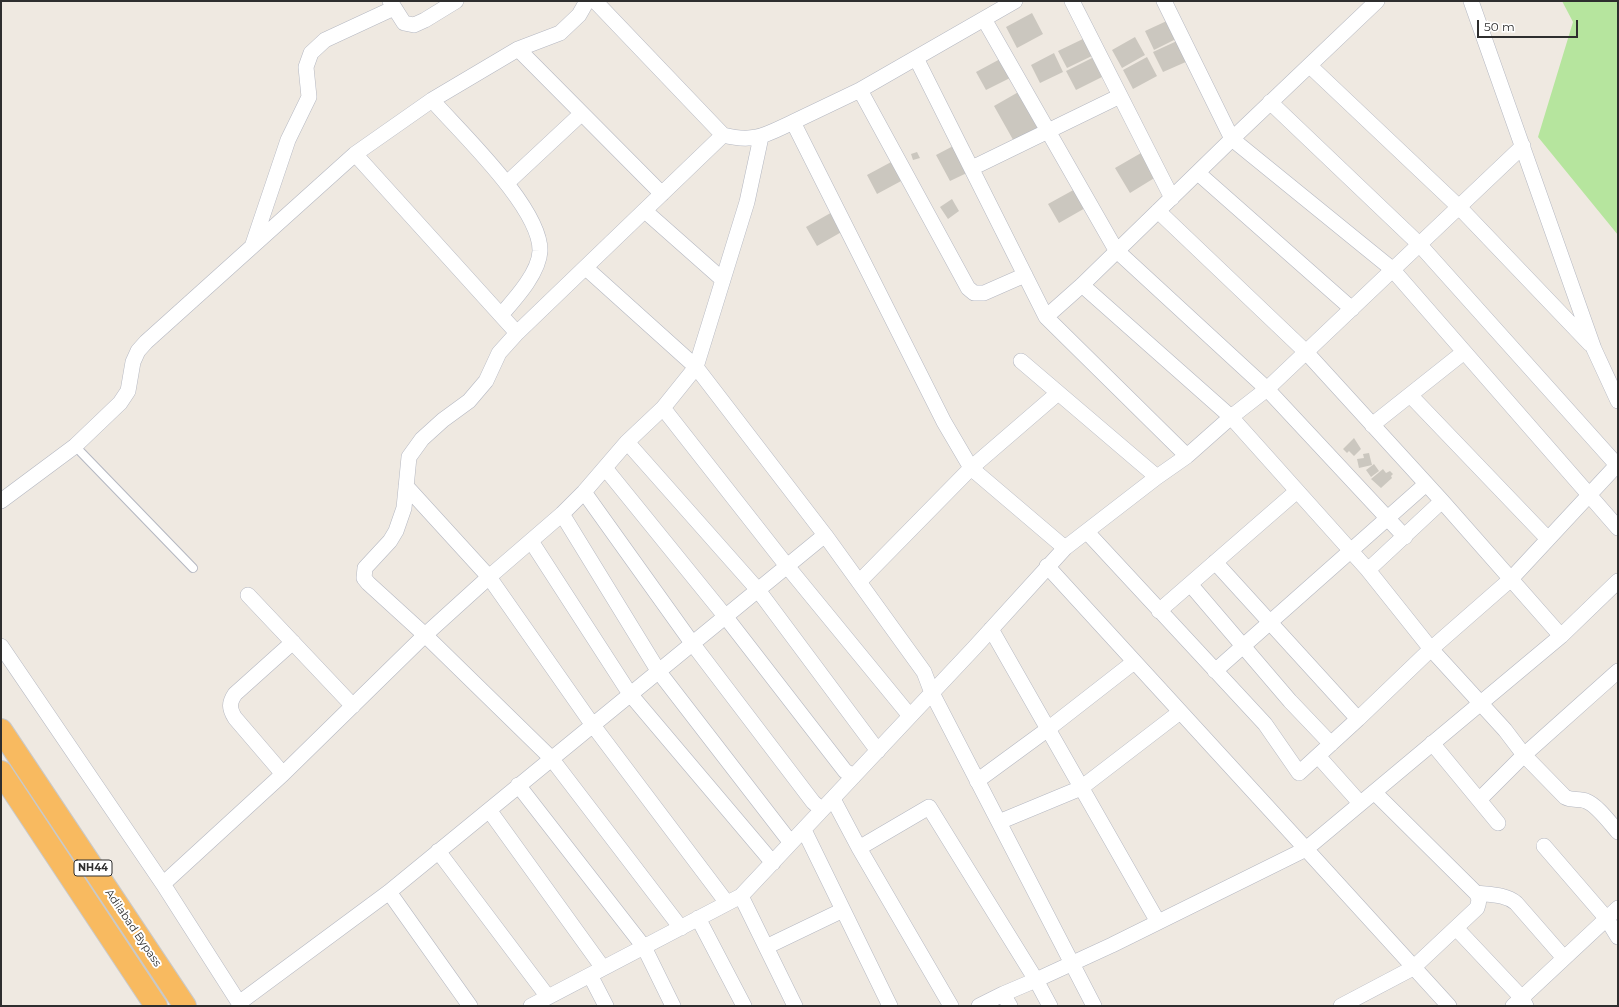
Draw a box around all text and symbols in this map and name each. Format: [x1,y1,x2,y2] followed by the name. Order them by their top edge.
[1479,12,1580,38] scale bar
[1484,19,1515,34] text: 50 m
[74,860,112,876] road number: NH44
[102,887,164,969] street label: Adilabad Bypass

